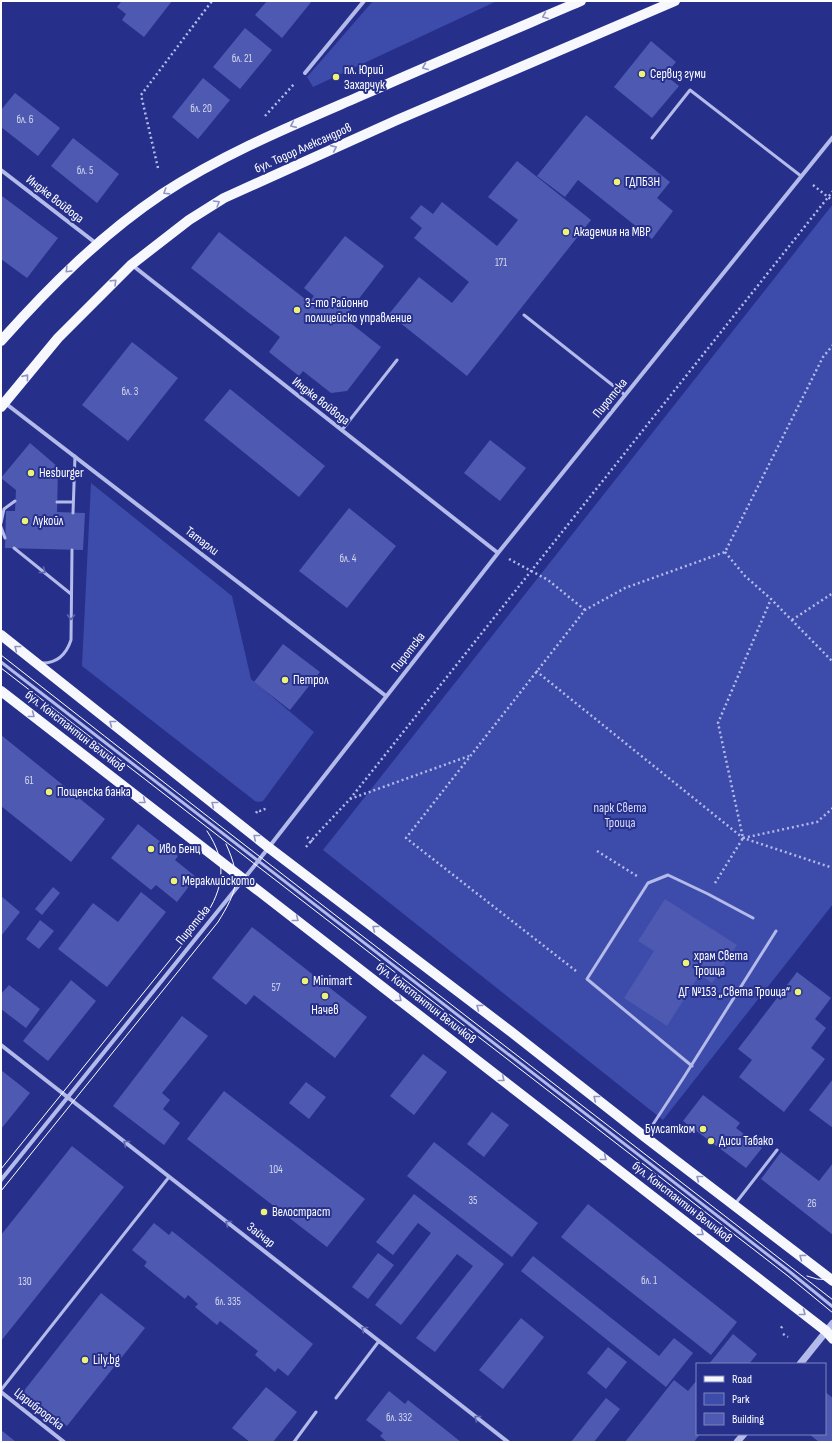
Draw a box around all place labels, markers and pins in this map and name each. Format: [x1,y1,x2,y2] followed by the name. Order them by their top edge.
[344,62,385,93] place label: пл. Юрий Захарчук
[650,66,706,82] place label: Сервиз гуми
[637,69,647,79] marker: Сервиз гуми
[331,72,341,82] marker: пл. Юрий Захарчук
[625,174,660,190] place label: ГДПБЗН
[612,177,622,187] marker: ГДПБЗН
[573,224,651,240] place label: Академия на МВР
[561,227,571,237] marker: Академия на МВР
[305,295,412,326] place label: 3-то Районно полицейско управление
[292,305,302,315] marker: 3-то Районно полицейско управление
[39,465,84,481] place label: Hesburger
[26,468,36,478] marker: Hesburger
[32,513,64,529] place label: Лукойл
[20,516,30,526] marker: Лукойл
[293,672,329,688] place label: Петрол
[280,675,290,685] marker: Петрол
[57,784,131,800] place label: Пощенска банка
[44,787,54,797] marker: Пощенска банка
[159,841,201,857] place label: Иво Бенц
[146,844,156,854] marker: Иво Бенц
[182,873,255,889] place label: Мераклийското
[169,876,179,886] marker: Мераклийското
[694,948,748,979] place label: храм Света Троица
[681,958,691,968] marker: храм Света Троица
[313,973,352,989] place label: Minimart
[300,976,310,986] marker: Minimart
[678,984,790,1000] place label: ДГ №153 „Света Троица“
[793,987,803,997] marker: ДГ №153 „Света Троица“
[320,991,330,1001] marker: Начев
[311,1002,339,1018] place label: Начев
[645,1121,695,1137] place label: Булсатком
[698,1124,708,1134] marker: Булсатком
[719,1133,773,1149] place label: Диси Табако
[706,1136,716,1146] marker: Диси Табако
[272,1204,330,1220] place label: Велостраст
[259,1207,269,1217] marker: Велостраст
[93,1352,120,1368] place label: Lily.bg
[80,1355,90,1365] marker: Lily.bg

